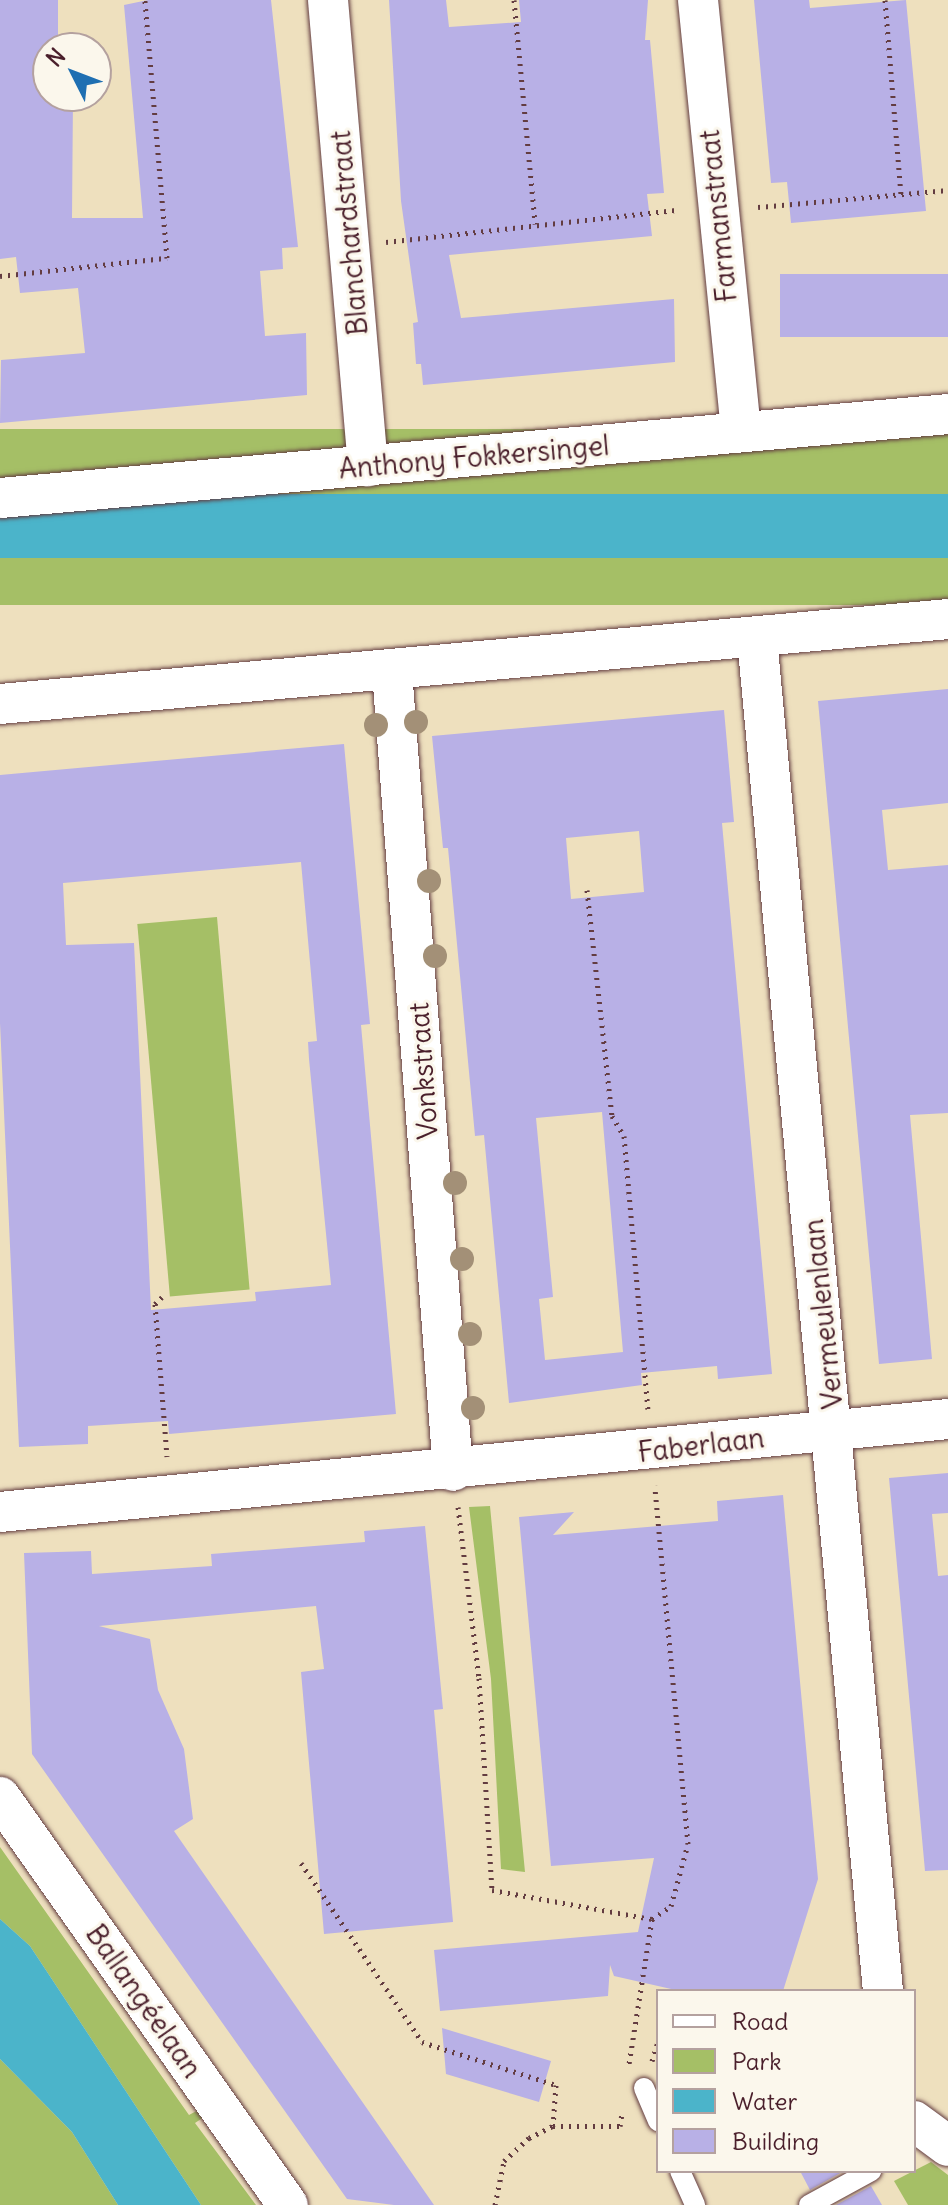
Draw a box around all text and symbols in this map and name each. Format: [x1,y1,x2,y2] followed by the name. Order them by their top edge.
[32,32,112,112] north arrow
[40,42,71,72] text: N
[692,128,744,304] street label: Farmanstraat
[323,129,375,337] street label: Blanchardstraat
[337,428,611,486] street label: Anthony Fokkersingel
[401,1001,445,1141] street label: Vonkstraat
[796,1217,850,1411] street label: Vermeulenlaan
[636,1421,766,1469] street label: Faberlaan
[79,1918,209,2084] street label: Ballangéelaan
[656,1989,916,2173] legend
[732,2006,788,2036] text: Road
[732,2046,782,2076] text: Park
[732,2086,797,2116] text: Water
[732,2126,819,2156] text: Building

